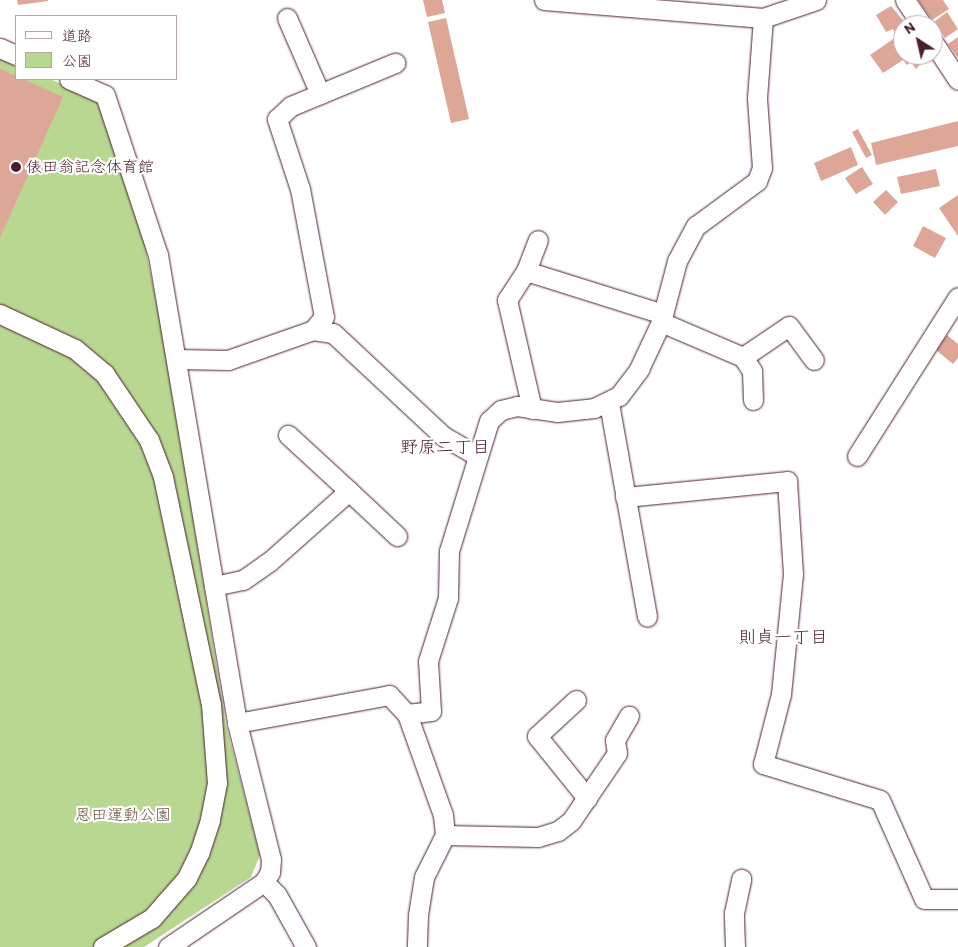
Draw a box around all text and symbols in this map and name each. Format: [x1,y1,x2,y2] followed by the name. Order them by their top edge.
[15,15,178,80] legend
[893,15,943,65] north arrow
[901,18,918,38] text: N
[62,27,92,45] text: 道路
[62,52,92,70] text: 公園
[26,157,154,177] place label: 俵田翁記念体育館
[10,161,22,173] marker: 俵田翁記念体育館
[400,436,490,458] district label: 野原二丁目
[738,626,828,648] district label: 則貞一丁目
[75,805,171,825] park label: 恩田運動公園

